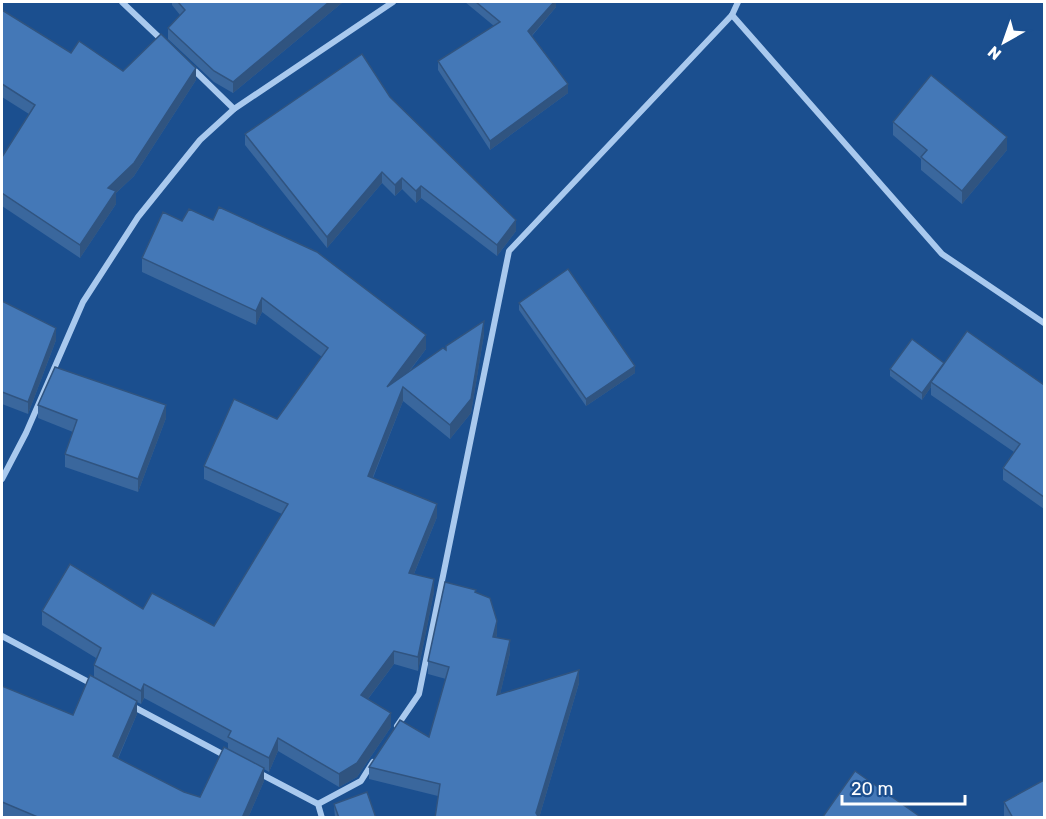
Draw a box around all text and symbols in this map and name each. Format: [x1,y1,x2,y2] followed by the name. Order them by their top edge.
[974,12,1034,72] north arrow
[984,42,1005,64] text: N
[842,768,965,806] scale bar
[851,778,893,800] text: 20 m

